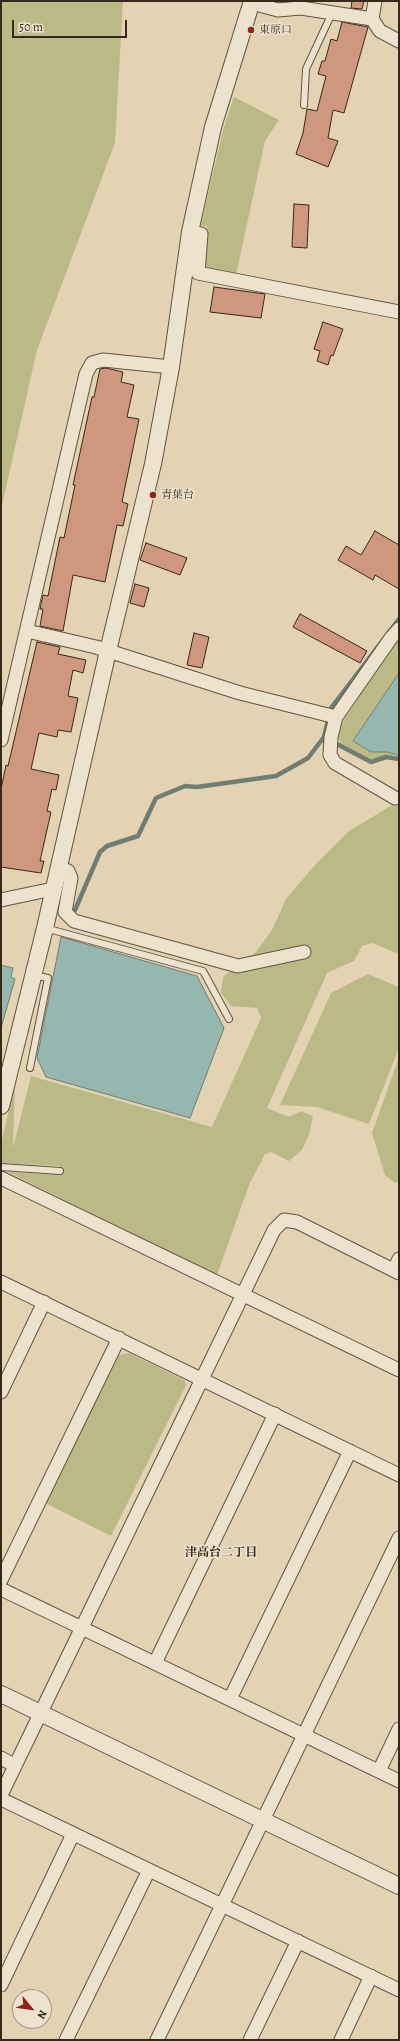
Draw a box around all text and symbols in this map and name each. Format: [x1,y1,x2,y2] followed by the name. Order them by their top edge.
[14,12,129,38] scale bar
[19,19,43,35] text: 50 m
[259,23,292,37] place label: 東原口
[246,25,256,35] marker: 東原口
[161,488,194,502] place label: 青葉台
[148,490,158,500] marker: 青葉台
[185,1546,257,1560] district label: 津高台二丁目
[12,1989,52,2029] north arrow
[34,2007,51,2022] text: N

